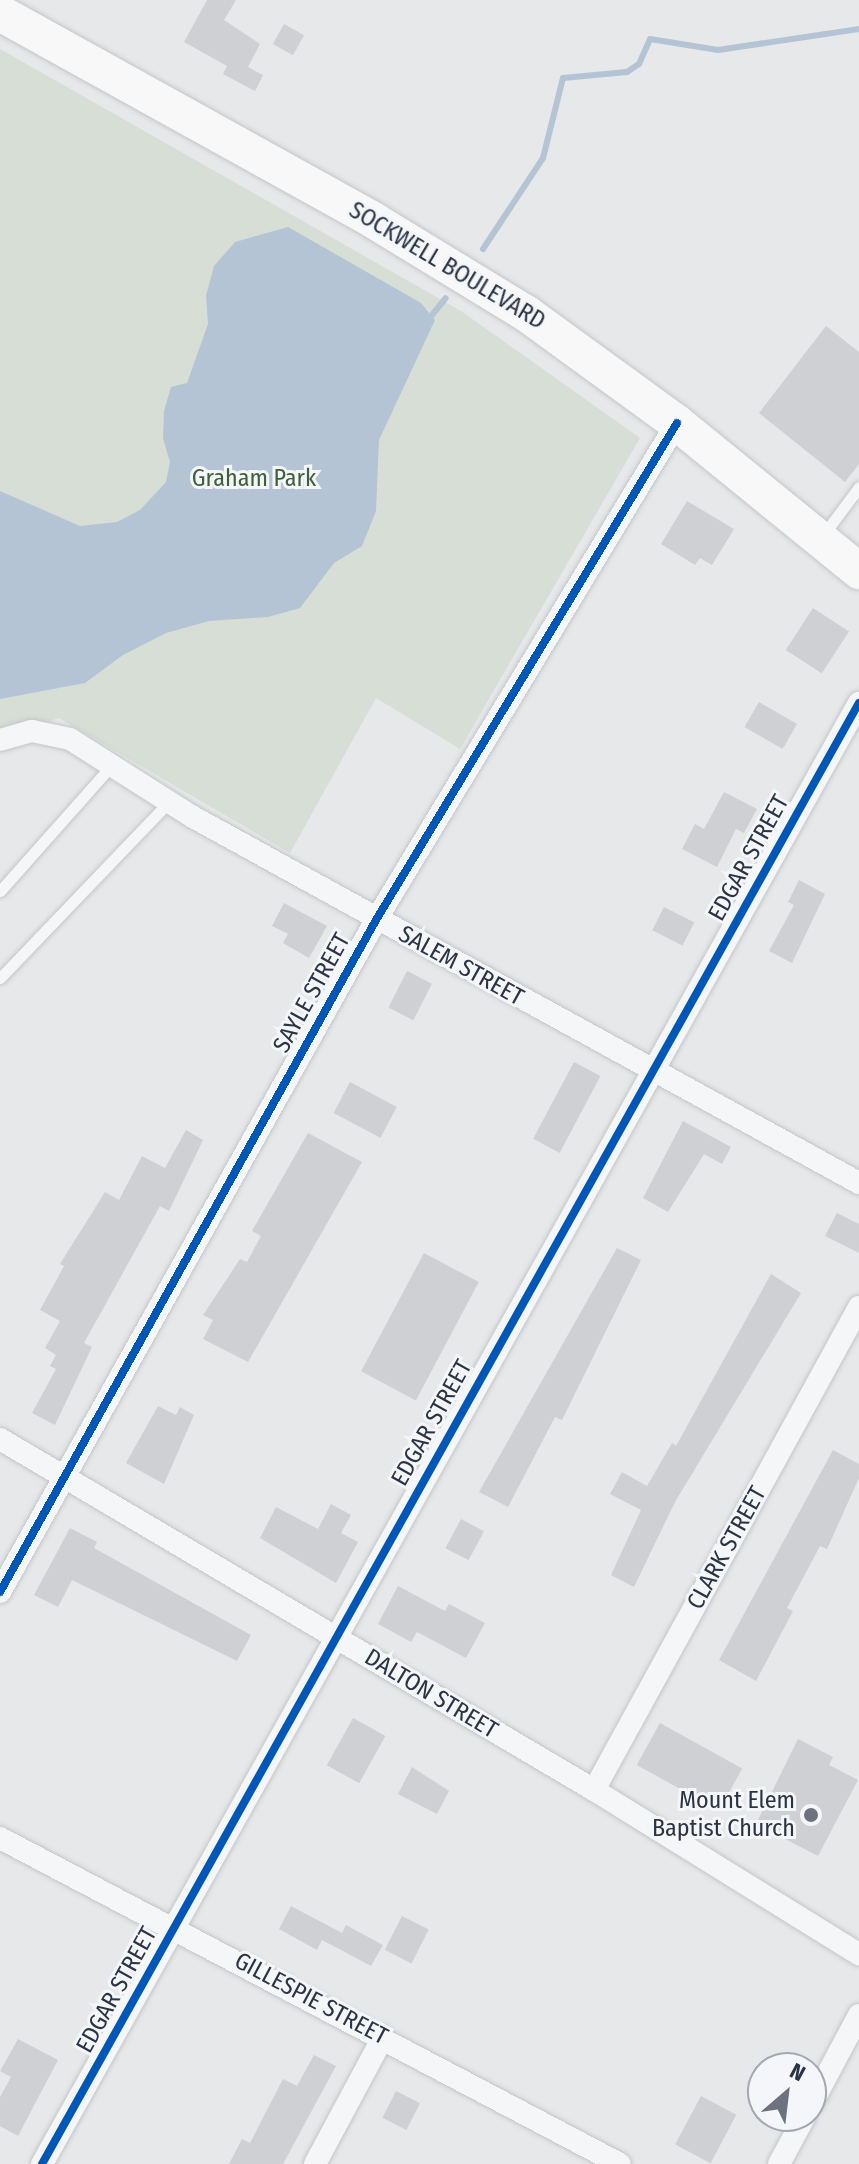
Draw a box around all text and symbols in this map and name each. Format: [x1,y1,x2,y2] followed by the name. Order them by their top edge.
[344,196,550,336] street label: SOCKWELL BOULEVARD
[192,465,316,493] park label: Graham Park
[703,790,795,926] street label: EDGAR STREET
[394,920,528,1012] street label: SALEM STREET
[267,928,357,1058] street label: SAYLE STREET
[386,1355,478,1491] street label: EDGAR STREET
[681,1482,773,1614] street label: CLARK STREET
[359,1643,503,1745] street label: DALTON STREET
[652,1787,795,1843] place label: Mount Elem Baptist Church
[802,1806,820,1824] marker: Mount Elem Baptist Church
[71,1922,163,2058] street label: EDGAR STREET
[230,1947,392,2051] street label: GILLESPIE STREET
[747,2052,827,2132] north arrow
[785,2057,810,2087] text: N

